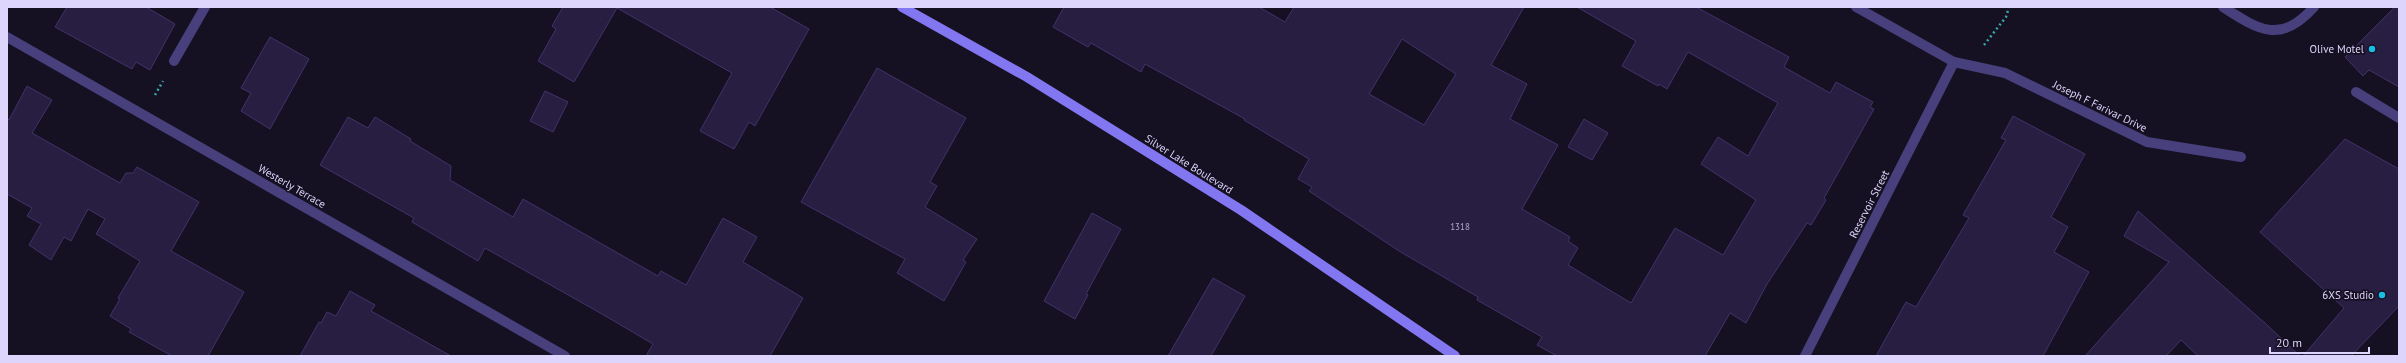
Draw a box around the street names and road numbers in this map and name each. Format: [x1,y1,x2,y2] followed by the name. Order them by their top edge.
[2050,77,2150,135] street label: Joseph F Farivar Drive
[1142,131,1236,197] street label: Silver Lake Boulevard
[256,161,329,211] street label: Westerly Terrace
[1846,167,1892,240] street label: Reservoir Street

